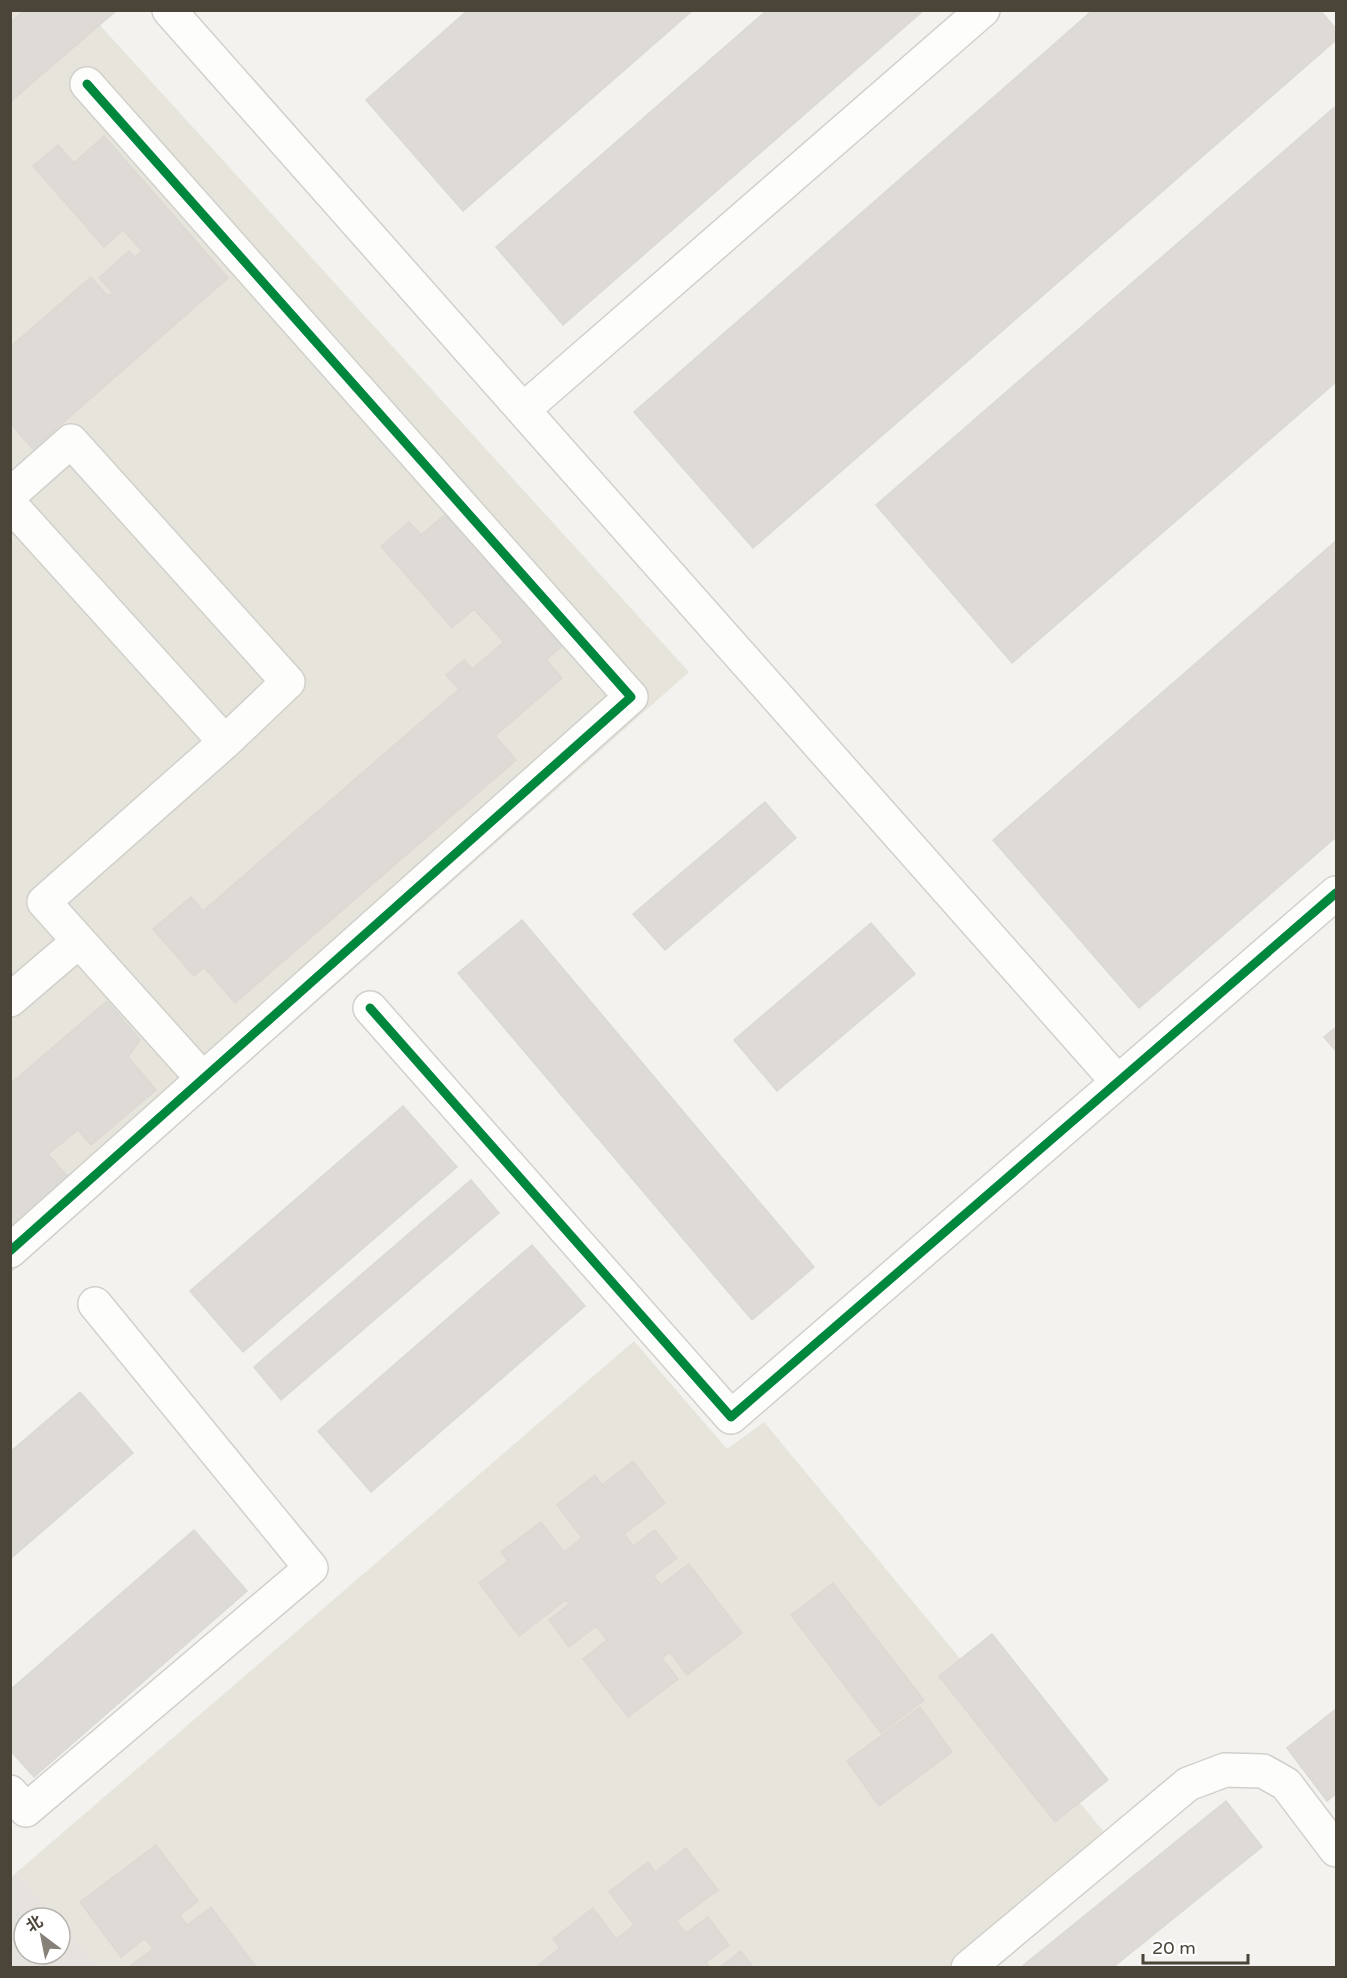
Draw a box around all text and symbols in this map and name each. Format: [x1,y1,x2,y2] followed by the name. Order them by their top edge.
[12,1906,72,1966] north arrow
[22,1911,47,1937] text: 北
[1143,1927,1248,1965] scale bar
[1152,1937,1196,1959] text: 20 m

